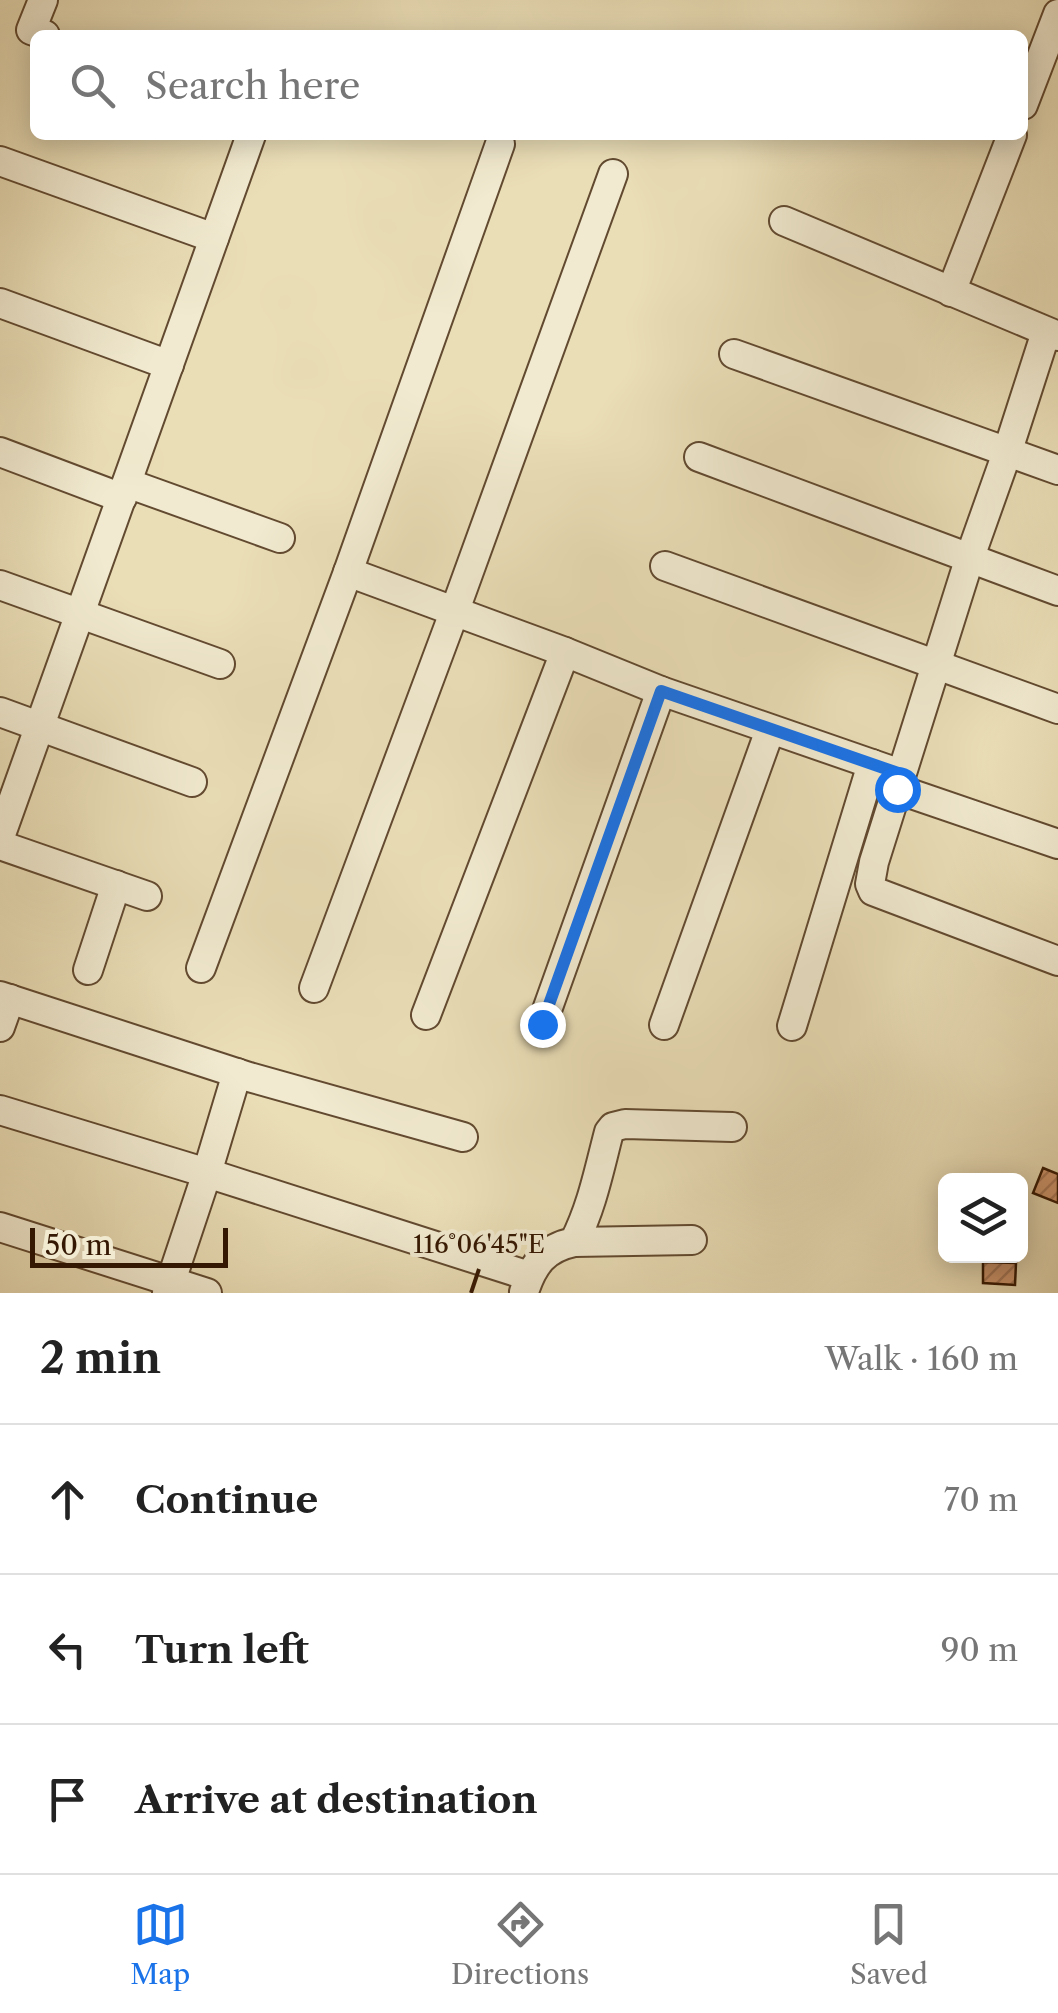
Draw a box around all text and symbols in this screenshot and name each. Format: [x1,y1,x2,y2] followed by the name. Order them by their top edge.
[30,30,1028,140] search box
[65,58,120,113] icon: search
[145,62,360,109] text: Search here
[875,767,921,813] route start
[520,1002,566,1048] route end
[938,1173,1028,1263] map controls
[938,1173,1028,1263] button: layers
[30,1223,228,1268] scale bar
[45,1228,112,1262] text: 50 m
[413,1229,545,1260] text: 116°06'45"E
[40,1332,161,1384] text: 2 min
[825,1339,1018,1378] text: Walk · 160 m
[40,1472,95,1527] icon: ahead
[135,1476,318,1523] text: Continue
[944,1480,1018,1519] text: 70 m
[40,1622,95,1677] icon: left
[135,1626,309,1673] text: Turn left
[941,1630,1018,1669] text: 90 m
[40,1772,95,1827] icon: arrive
[135,1776,538,1823] text: Arrive at destination
[130,1897,190,1991] tab: Map
[451,1897,589,1991] tab: Directions
[850,1897,928,1991] tab: Saved

